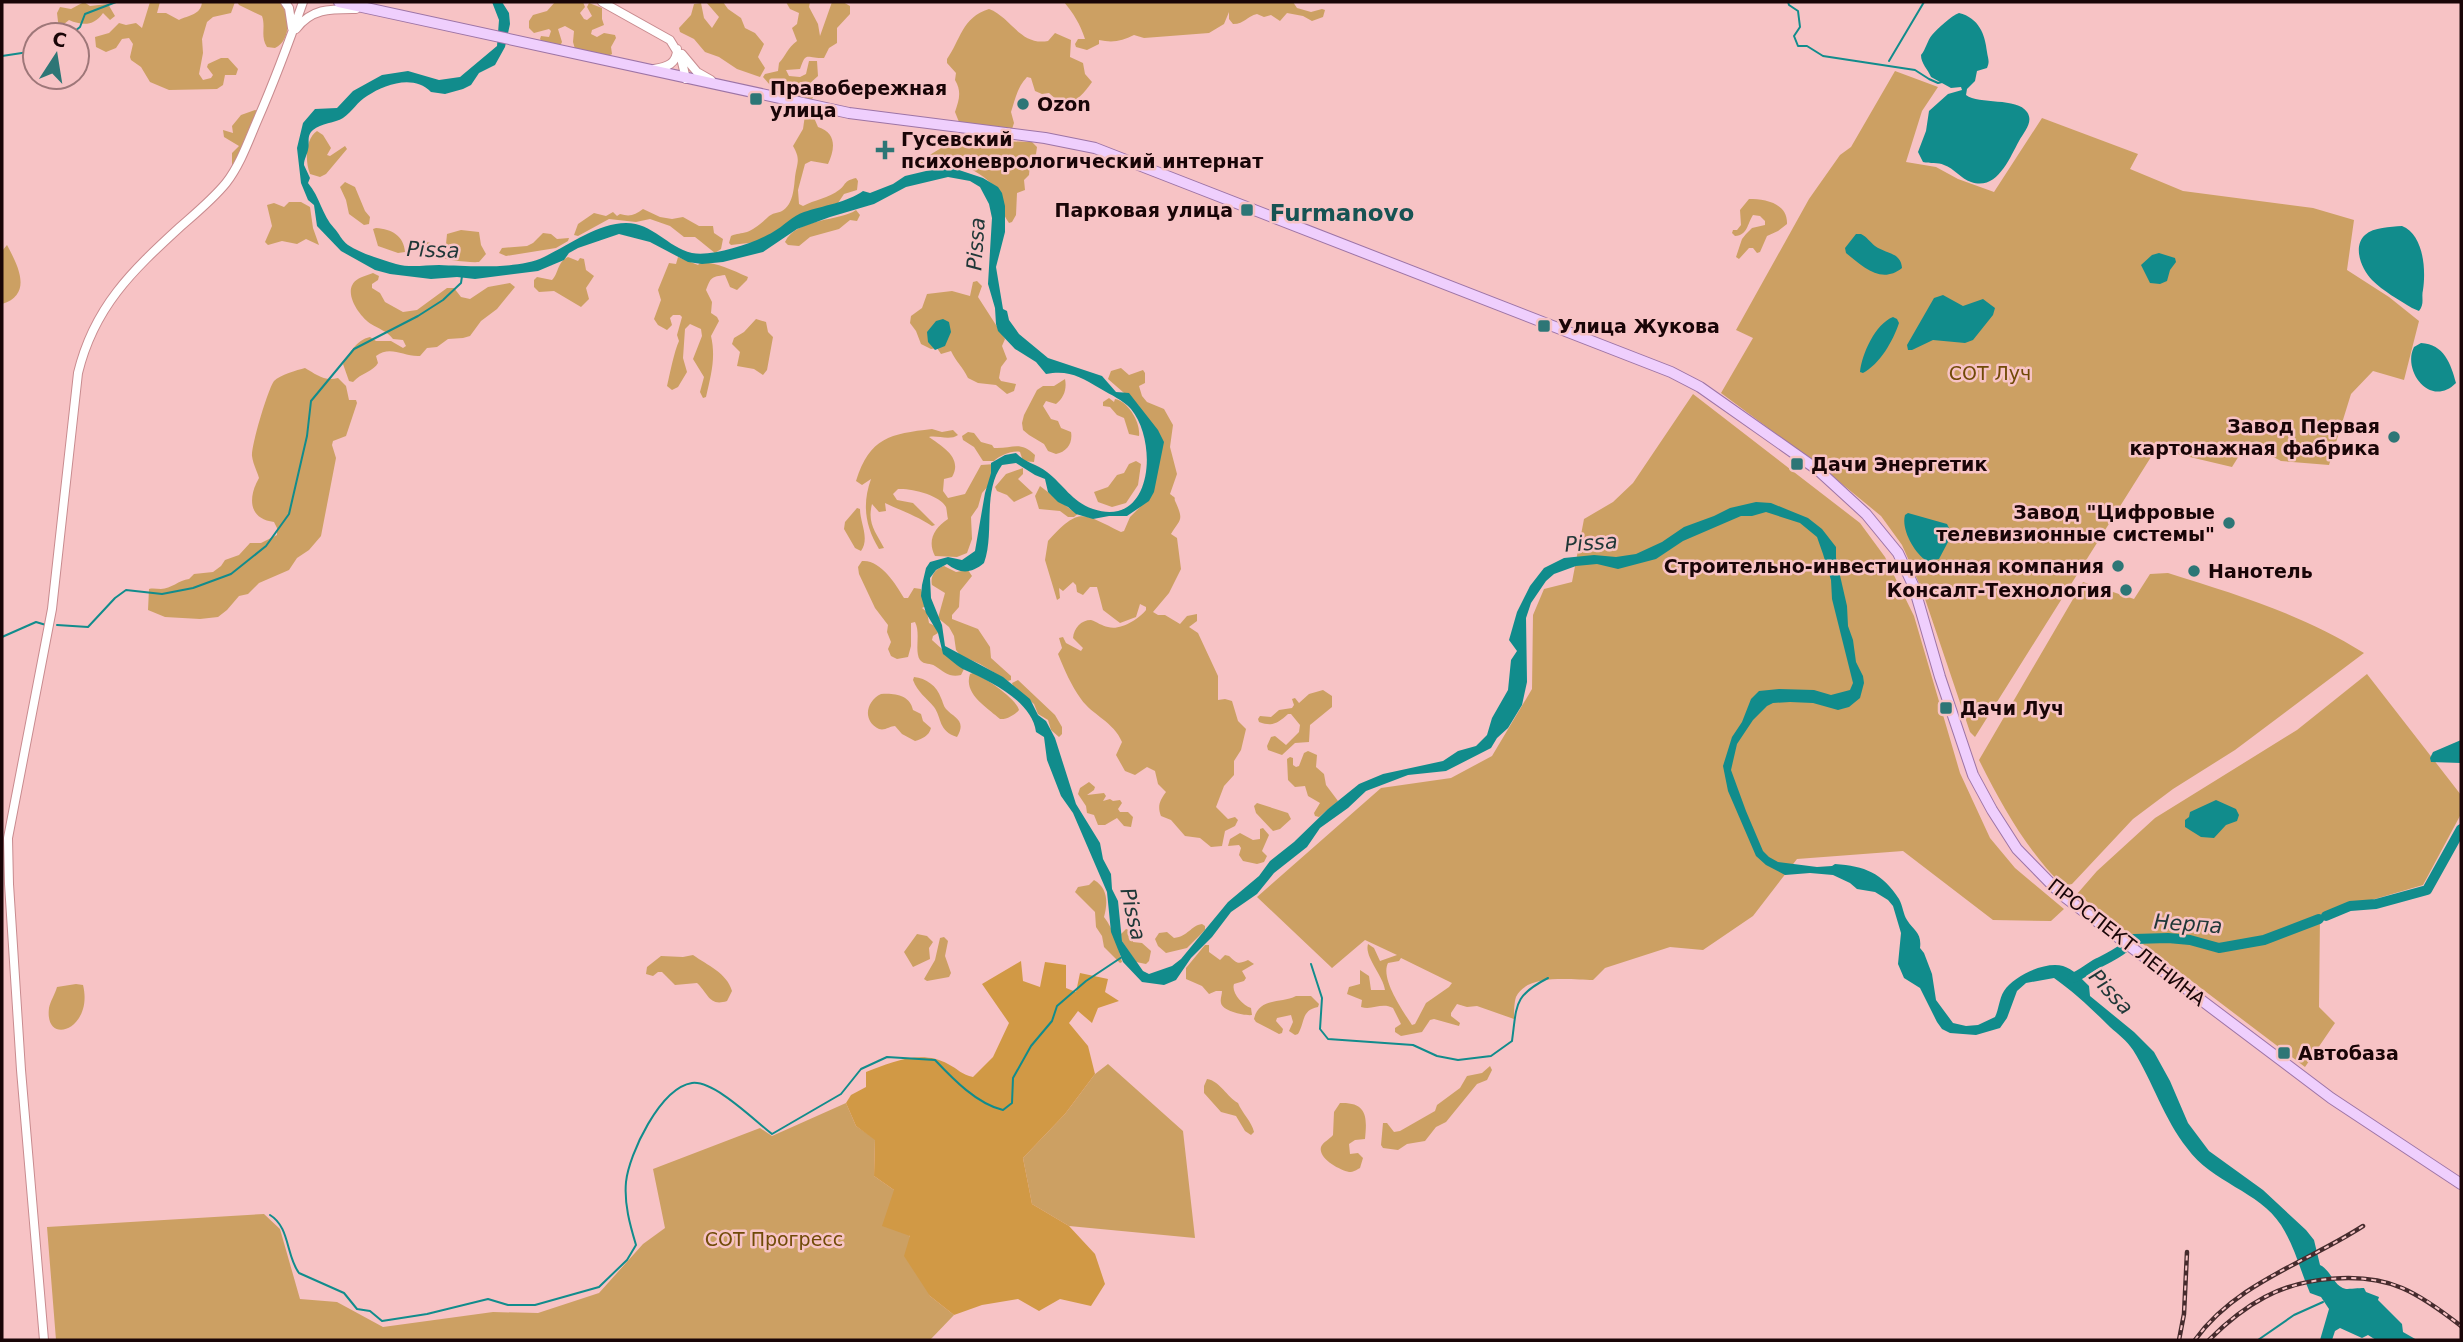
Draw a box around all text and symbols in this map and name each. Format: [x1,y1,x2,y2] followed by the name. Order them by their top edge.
[21,21,91,91] north arrow
[50,27,69,52] text: С
[770,77,947,121] place label: Правобережная улица
[748,91,764,107] marker: Правобережная улица
[1037,93,1091,115] place label: Ozon
[1015,96,1031,112] marker: Ozon
[901,128,1263,172] place label: Гусевский психоневрологический интернат
[875,140,895,160] marker: Гусевский психоневрологический интернат
[1055,199,1233,221] place label: Парковая улица
[1270,200,1414,226] district label: Furmanovo
[1239,202,1255,218] marker: Парковая улица
[962,217,990,271] water label: Pissa
[406,237,460,263] water label: Pissa
[1558,315,1720,337] place label: Улица Жукова
[1536,318,1552,334] marker: Улица Жукова
[1949,362,2031,384] park label: СОТ Луч
[2129,415,2380,459] place label: Завод Первая картонажная фабрика
[2386,429,2402,445] marker: Завод Первая картонажная фабрика
[1811,453,1987,475] place label: Дачи Энергетик
[1789,456,1805,472] marker: Дачи Энергетик
[1936,501,2215,545] place label: Завод "Цифровые телевизионные системы"
[2221,515,2237,531] marker: Завод "Цифровые телевизионные системы"
[1564,529,1618,557] water label: Pissa
[1664,555,2104,577] place label: Строительно-инвестиционная компания
[2110,558,2126,574] marker: Строительно-инвестиционная компания
[2208,560,2313,582] place label: Нанотель
[2186,563,2202,579] marker: Нанотель
[1887,579,2112,601] place label: Консалт-Технология
[2118,582,2134,598] marker: Консалт-Технология
[1960,697,2064,719] place label: Дачи Луч
[1938,700,1954,716] marker: Дачи Луч
[2044,874,2210,1010] street label: ПРОСПЕКТ ЛЕНИНА
[1115,885,1151,943] water label: Pissa
[2153,910,2223,938] water label: Нерпа
[2084,964,2138,1020] water label: Pissa
[2298,1042,2399,1064] place label: Автобаза
[2276,1045,2292,1061] marker: Автобаза
[705,1228,843,1250] park label: СОТ Прогресс

